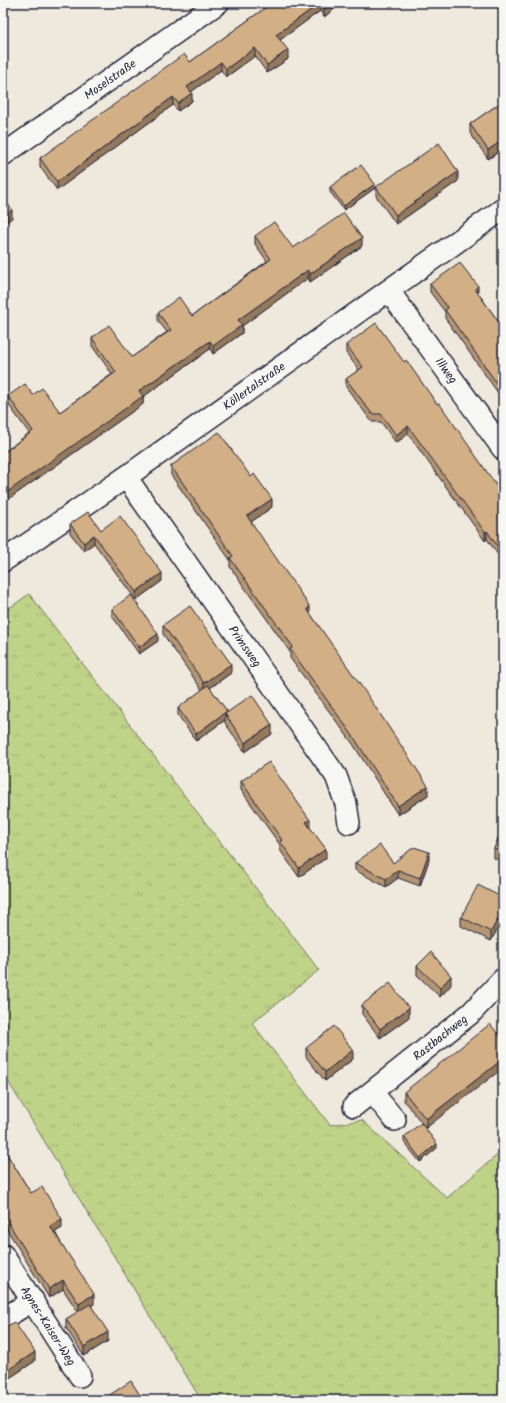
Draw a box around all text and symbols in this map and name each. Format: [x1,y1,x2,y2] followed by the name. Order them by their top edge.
[80,54,141,105] street label: Moselstraße
[430,353,463,388] street label: Illweg
[219,357,290,415] street label: Köllertalstraße
[224,622,266,671] street label: Primsweg
[409,1010,472,1065] street label: Rastbachweg
[15,1282,81,1370] street label: Agnes-Kaiser-Weg

